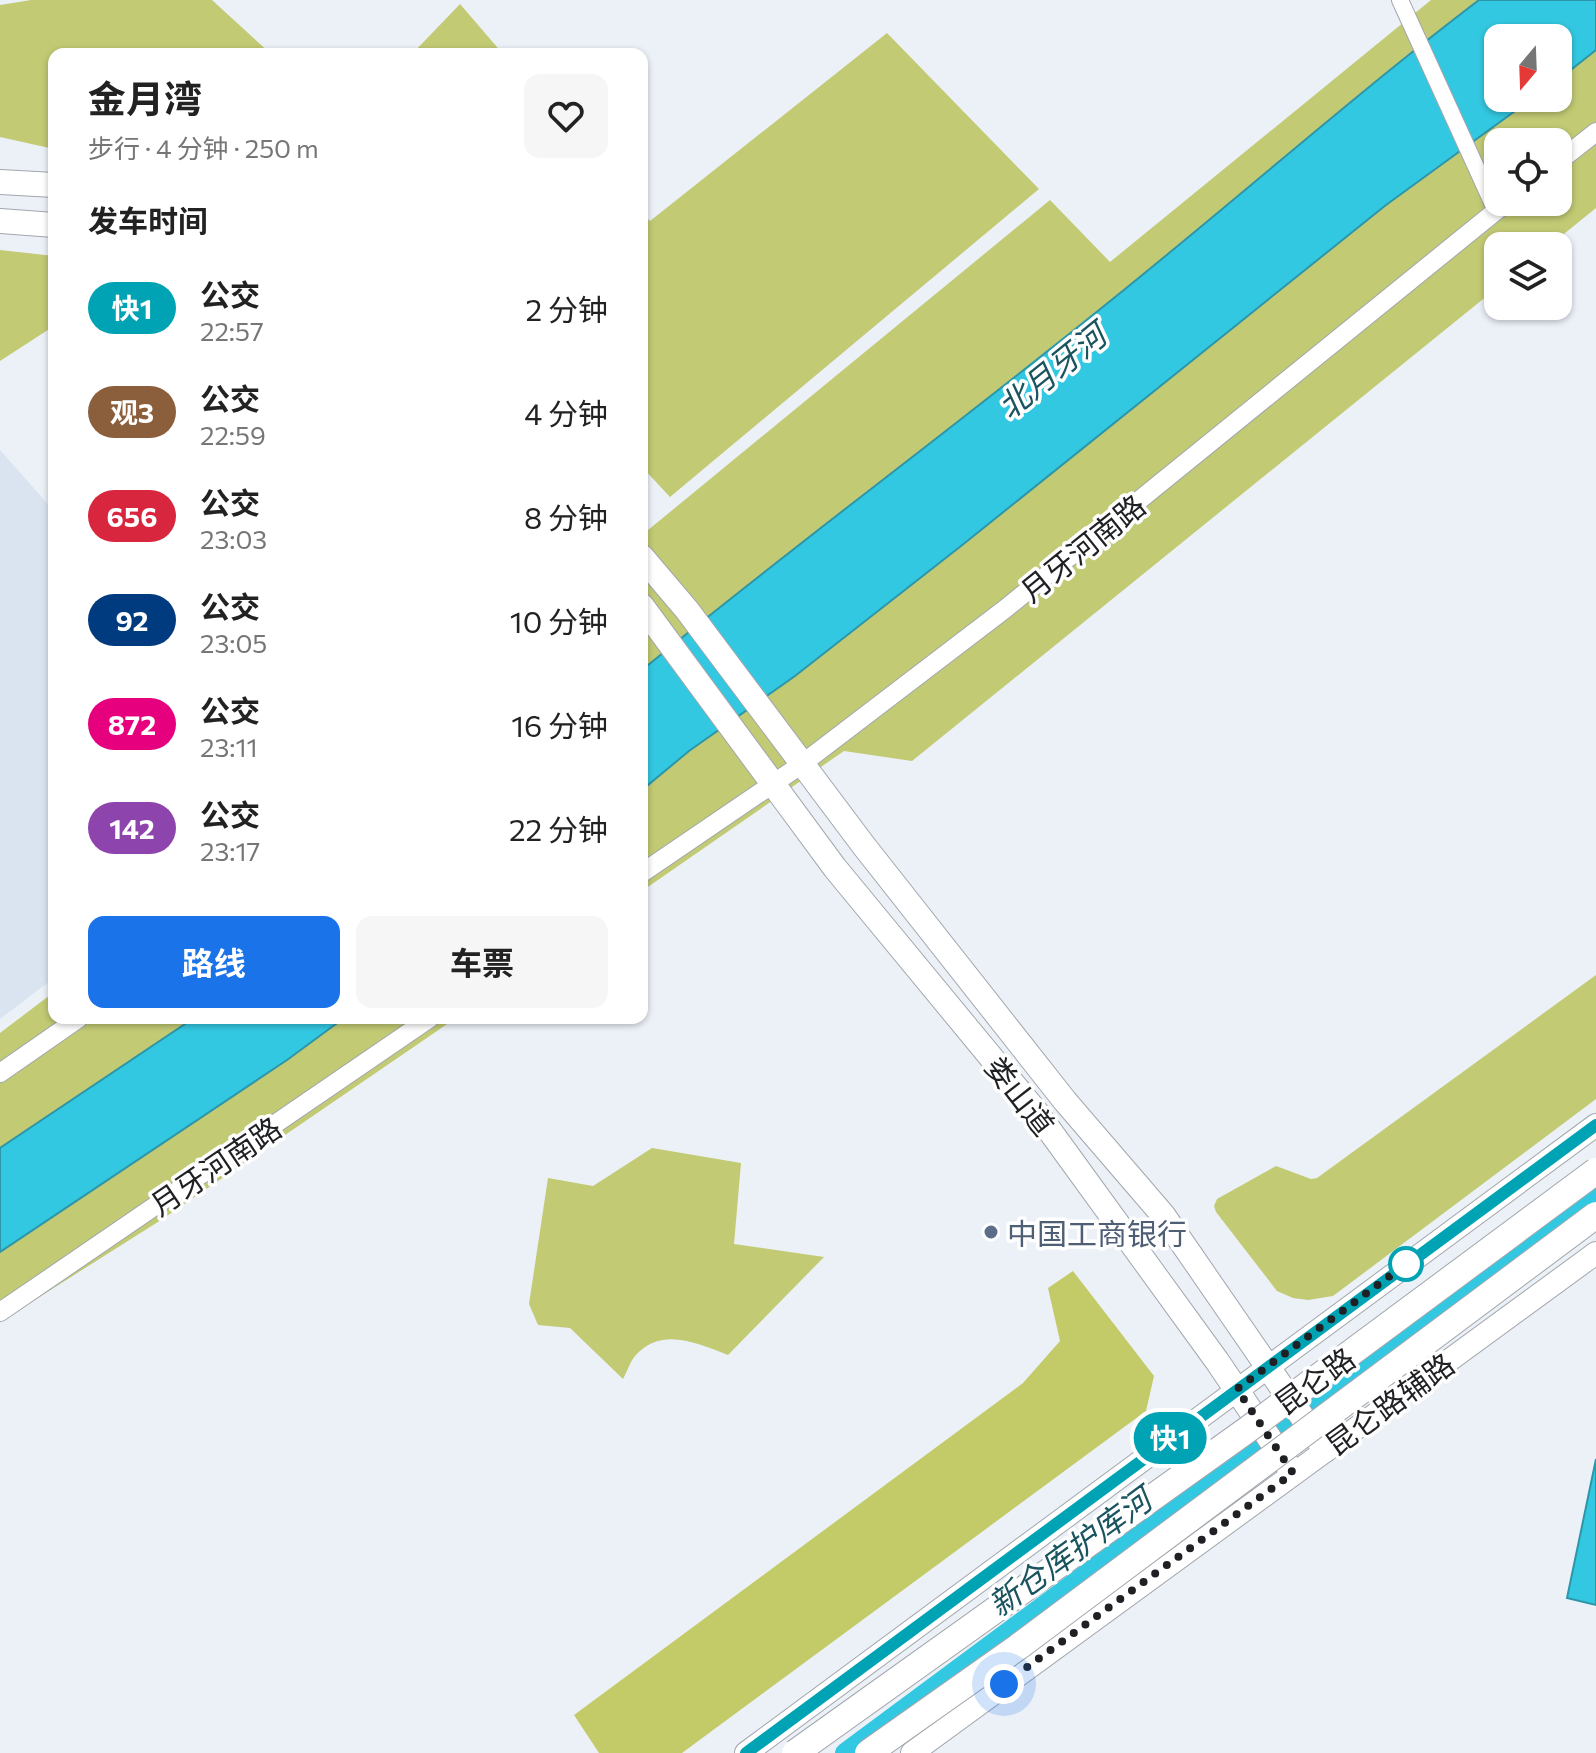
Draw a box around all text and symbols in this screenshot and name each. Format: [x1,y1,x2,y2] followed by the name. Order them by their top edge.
[1484,24,1572,112] north arrow
[1484,24,1572,320] map controls
[88,74,202,121] text: 金月湾
[524,74,608,158] button: heart
[1484,128,1572,216] button: locate
[88,132,319,163] text: 步行 · 4 分钟 · 250 m
[88,201,208,238] text: 发车时间
[1484,232,1572,320] button: layers
[200,275,260,312] text: 公交
[526,290,608,327] text: 2 分钟
[112,291,152,325] text: 快1
[989,310,1118,426] water label: 北月牙河
[200,315,264,346] text: 22:57
[200,379,260,416] text: 公交
[524,394,608,431] text: 4 分钟
[110,395,154,429] text: 观3
[200,419,266,450] text: 22:59
[200,483,260,520] text: 公交
[1012,485,1152,609] street label: 月牙河南路
[524,498,608,535] text: 8 分钟
[107,499,157,533] text: 656
[200,523,267,554] text: 23:03
[200,587,260,624] text: 公交
[510,602,608,639] text: 10 分钟
[115,603,149,637] text: 92
[200,627,267,658] text: 23:05
[200,691,260,728] text: 公交
[511,706,608,743] text: 16 分钟
[108,707,156,741] text: 872
[200,731,258,762] text: 23:11
[200,795,260,832] text: 公交
[509,810,608,847] text: 22 分钟
[109,811,155,845] text: 142
[200,835,260,866] text: 23:17
[88,916,340,1008] button: 路线
[356,916,608,1008] button: 车票
[979,1048,1063,1142] street label: 娄山道
[142,1108,288,1222] street label: 月牙河南路
[1007,1214,1187,1251] place label: 中国工商银行
[982,1223,1000,1241] marker: 中国工商银行
[1389,1247,1423,1281] unlabelled marker
[1267,1339,1361,1421] street label: 昆仑路
[1317,1344,1461,1462] street label: 昆仑路辅路
[1134,1412,1206,1464] line badge: 快1
[1150,1421,1190,1455] text: 快1
[980,1475,1163,1624] water label: 新仓库护库河
[984,1664,1024,1704] your location

